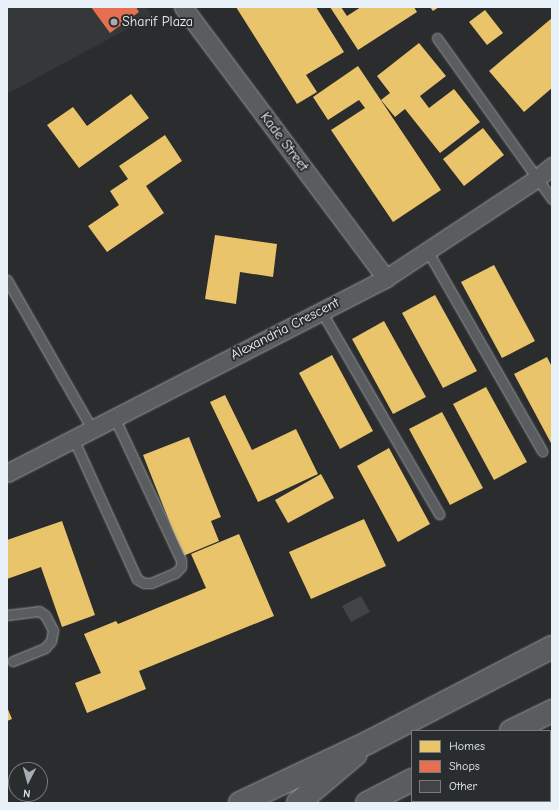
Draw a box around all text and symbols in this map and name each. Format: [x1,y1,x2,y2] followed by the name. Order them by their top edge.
[122,14,193,30] place label: Sharif Plaza
[109,17,119,27] marker: Sharif Plaza
[256,109,312,175] street label: Kade Street
[228,294,342,364] street label: Alexandria Crescent
[411,730,551,802] legend
[449,739,485,753] text: Homes
[449,759,480,773] text: Shops
[8,762,48,802] north arrow
[449,779,477,793] text: Other
[23,787,31,800] text: N

